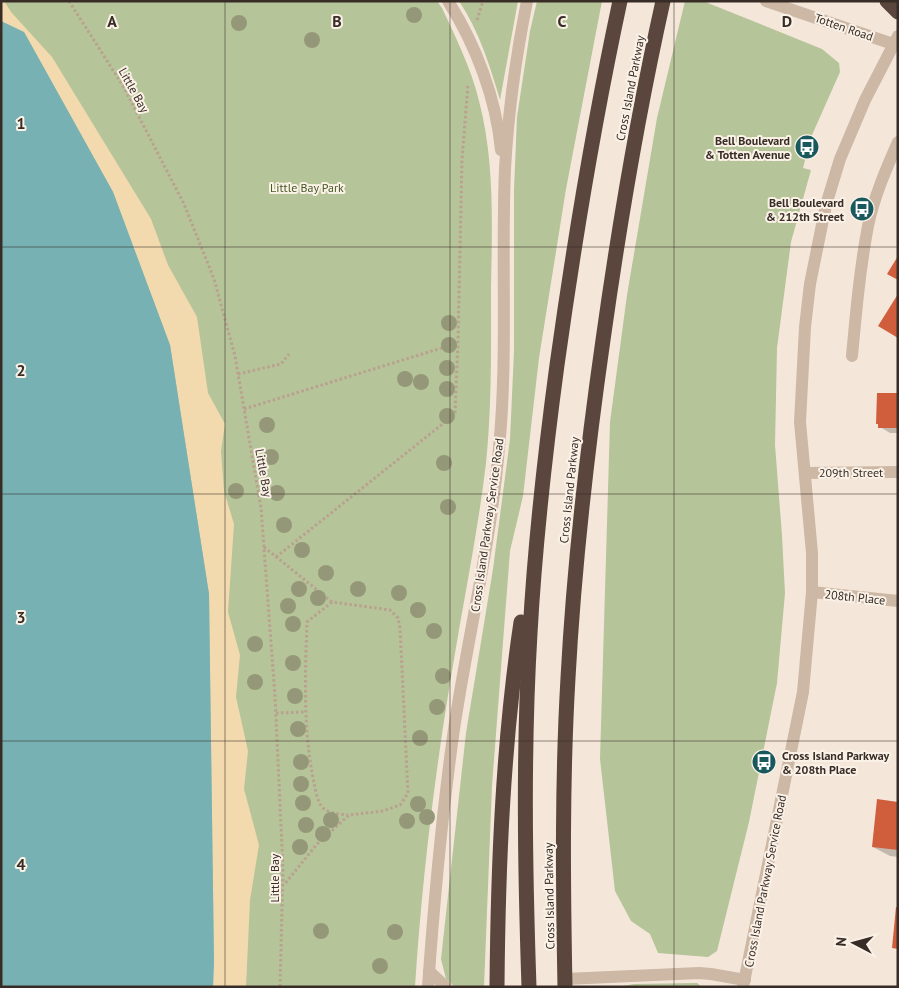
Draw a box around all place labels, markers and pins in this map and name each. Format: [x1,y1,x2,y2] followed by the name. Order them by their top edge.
[705,133,790,162] place label: Bell Boulevard & Totten Avenue
[794,134,820,160] bus stop icon: Bell Boulevard & Totten Avenue
[766,195,845,224] place label: Bell Boulevard & 212th Street
[849,196,875,222] bus stop icon: Bell Boulevard & 212th Street
[782,748,890,777] place label: Cross Island Parkway & 208th Place
[751,749,777,775] bus stop icon: Cross Island Parkway & 208th Place

